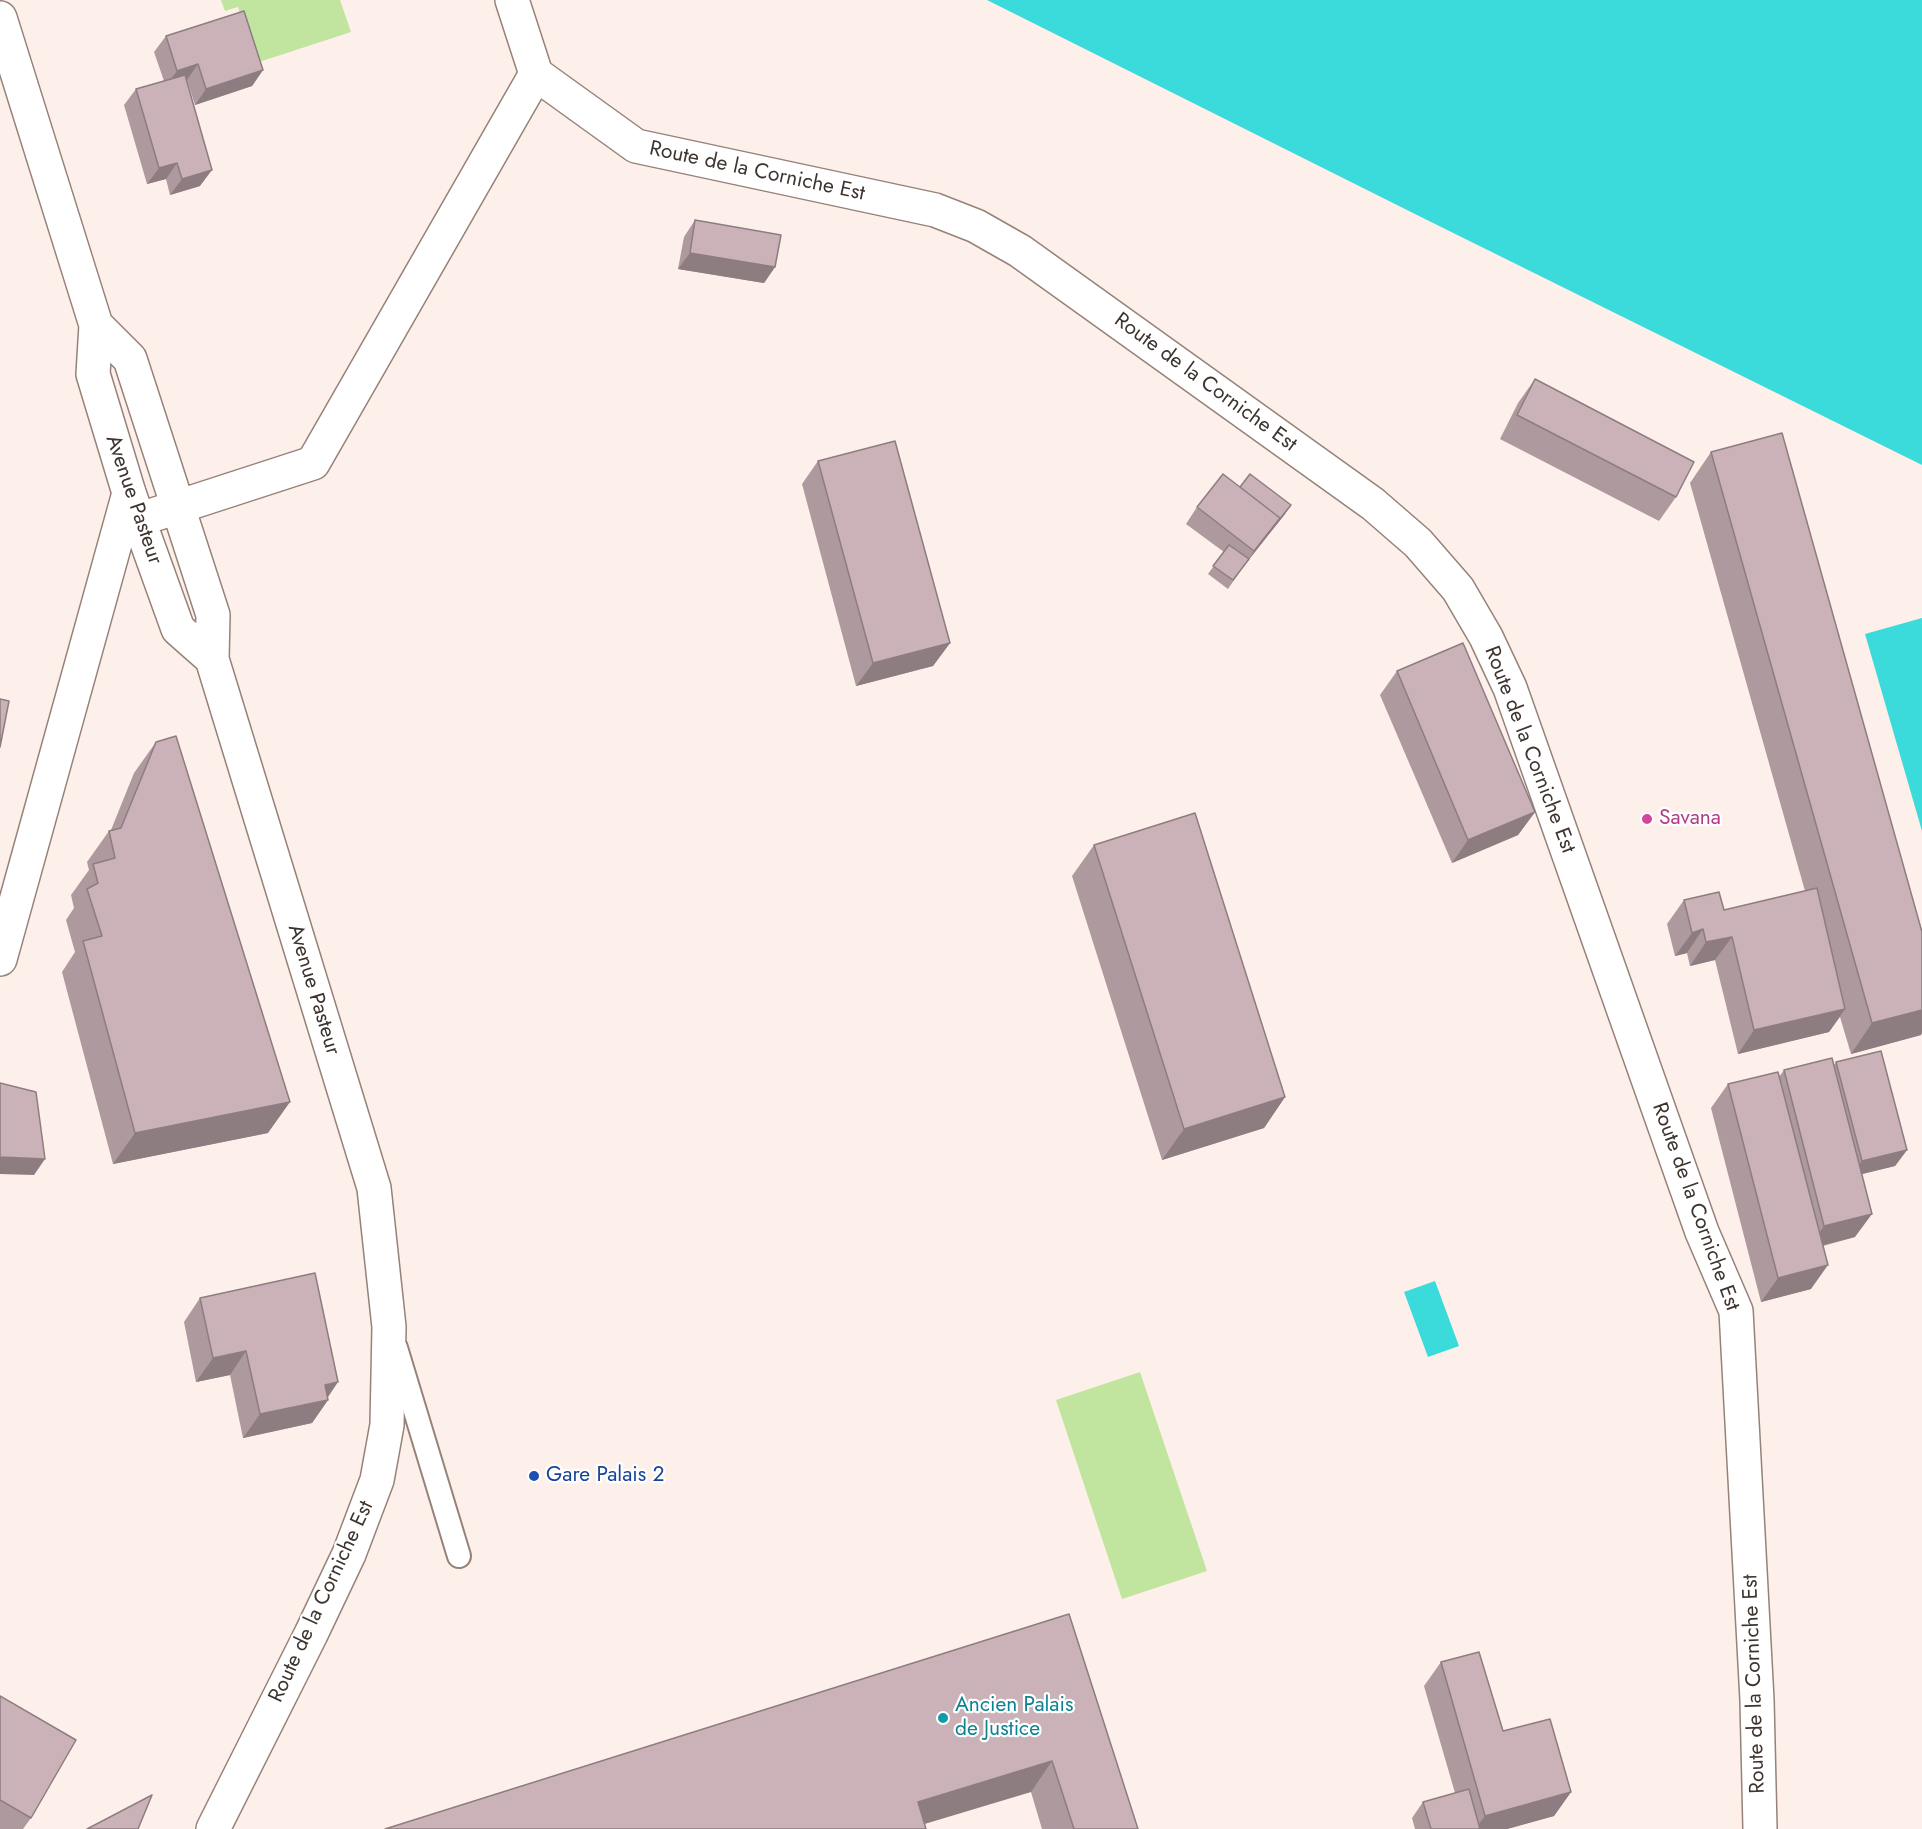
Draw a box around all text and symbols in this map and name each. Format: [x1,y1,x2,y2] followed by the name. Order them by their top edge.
[647,137,867,207] street label: Route de la Corniche Est
[1109,308,1301,458] street label: Route de la Corniche Est
[99,432,167,568] street label: Avenue Pasteur
[1478,643,1580,857] street label: Route de la Corniche Est
[1659,806,1721,832] place label: Savana
[1640,812,1654,826] marker: Savana
[281,922,345,1058] street label: Avenue Pasteur
[1646,1100,1744,1314] street label: Route de la Corniche Est
[546,1463,664,1489] place label: Gare Palais 2
[527,1469,541,1483] marker: Gare Palais 2
[264,1497,380,1707] street label: Route de la Corniche Est
[1739,1574,1771,1794] street label: Route de la Corniche Est
[955,1693,1073,1743] place label: Ancien Palais de Justice
[936,1711,950,1725] marker: Ancien Palais de Justice

